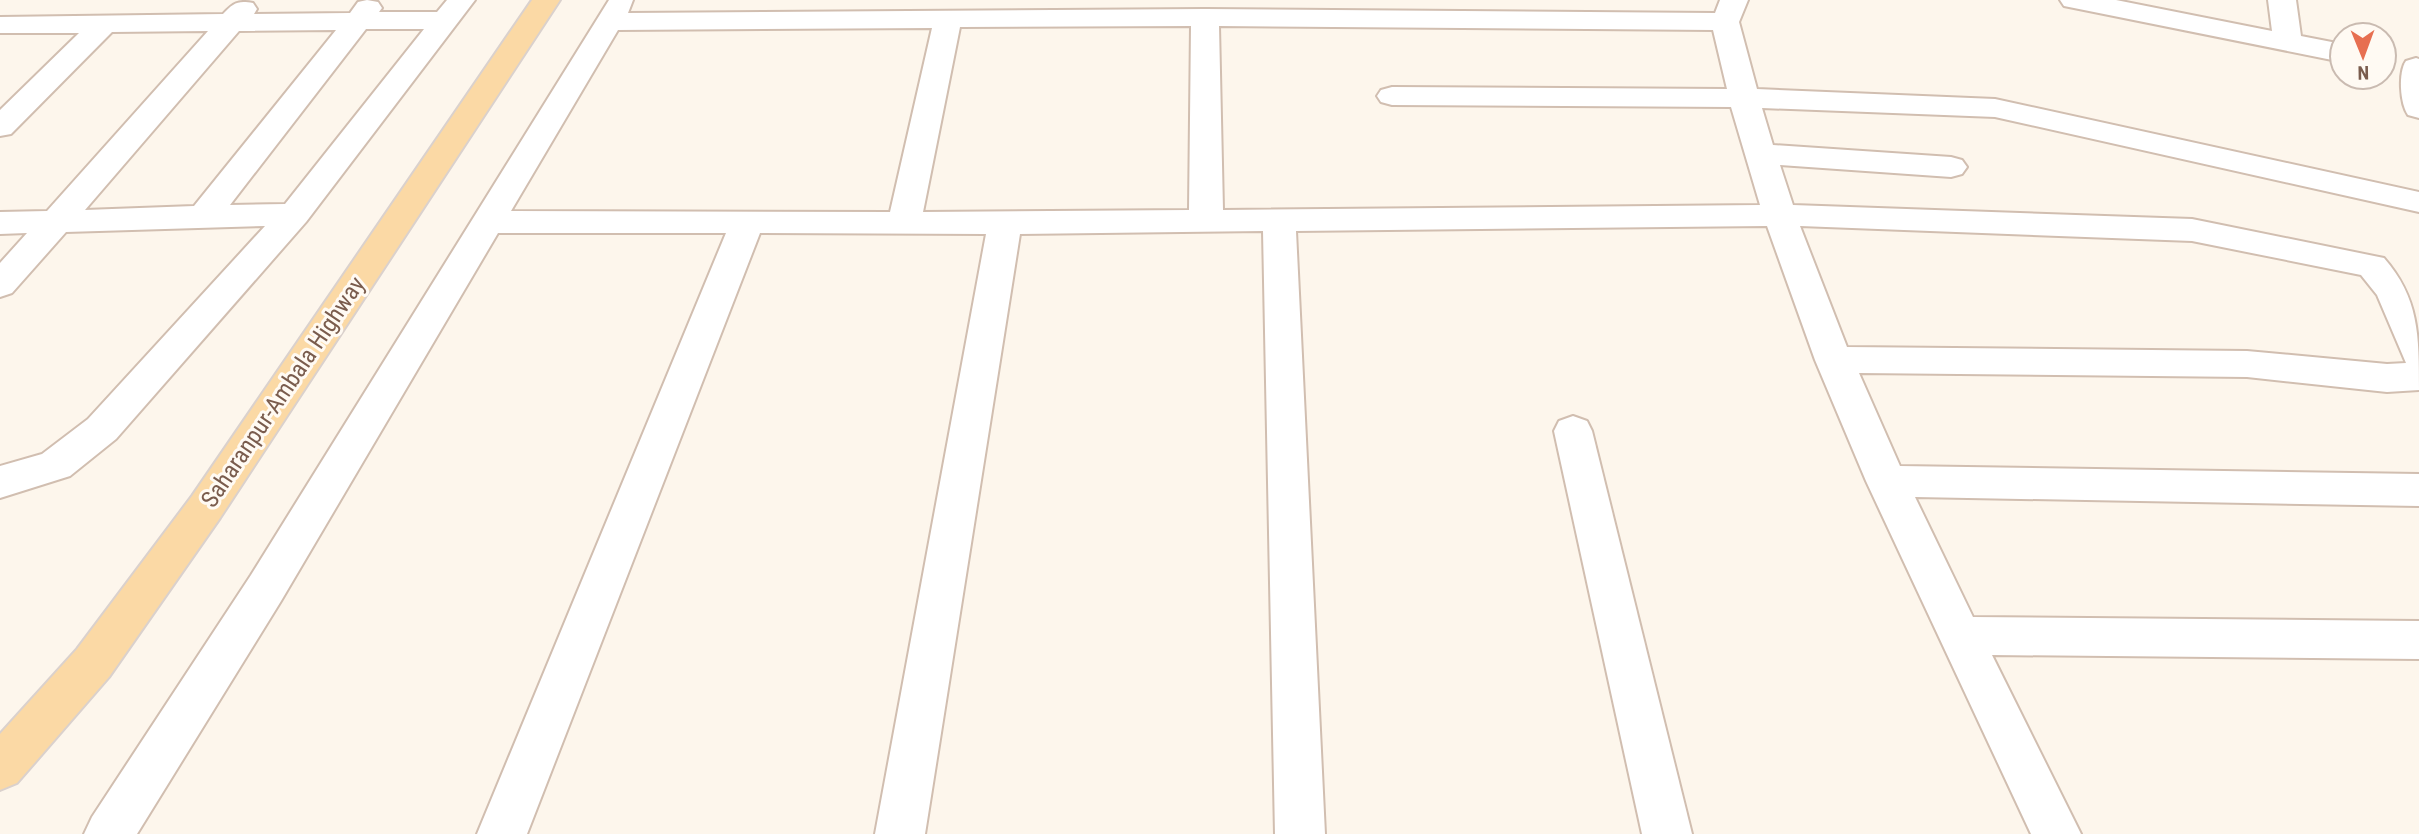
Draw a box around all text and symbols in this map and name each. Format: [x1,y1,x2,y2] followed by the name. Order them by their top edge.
[2328,21,2398,91] north arrow
[2357,61,2369,84] text: N
[195,271,371,513] street label: Saharanpur-Ambala Highway

